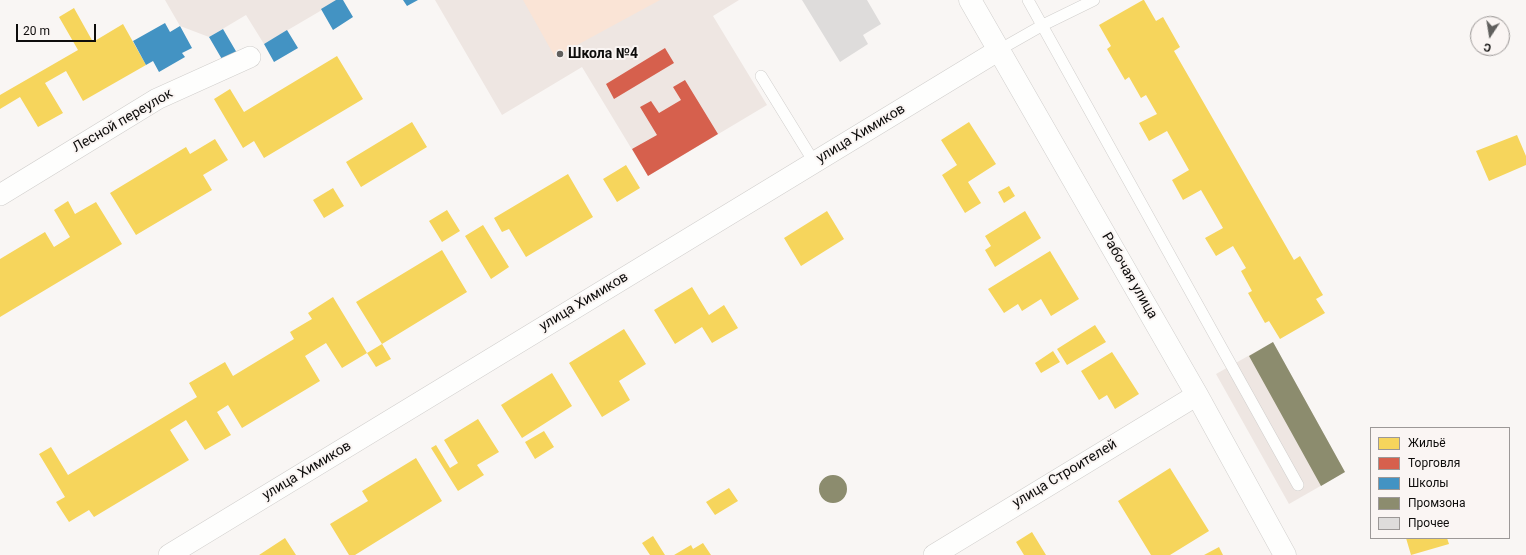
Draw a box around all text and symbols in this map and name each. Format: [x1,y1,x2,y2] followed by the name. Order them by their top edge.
[18,16,98,42] scale bar
[1470,16,1510,56] north arrow
[23,24,50,38] text: 20 m
[1483,40,1492,54] text: С
[568,46,638,62] place label: Школа №4
[555,49,565,59] marker: Школа №4
[70,85,176,157] street label: Лесной переулок
[814,101,908,167] street label: улица Химиков
[1097,230,1161,322] street label: Рабочая улица
[537,269,631,335] street label: улица Химиков
[1370,427,1510,539] legend
[1010,436,1120,512] street label: улица Строителей
[1408,436,1446,450] text: Жильё
[260,438,354,504] street label: улица Химиков
[1408,456,1460,470] text: Торговля
[1408,476,1449,490] text: Школы
[1408,496,1465,510] text: Промзона
[1408,516,1449,530] text: Прочее

